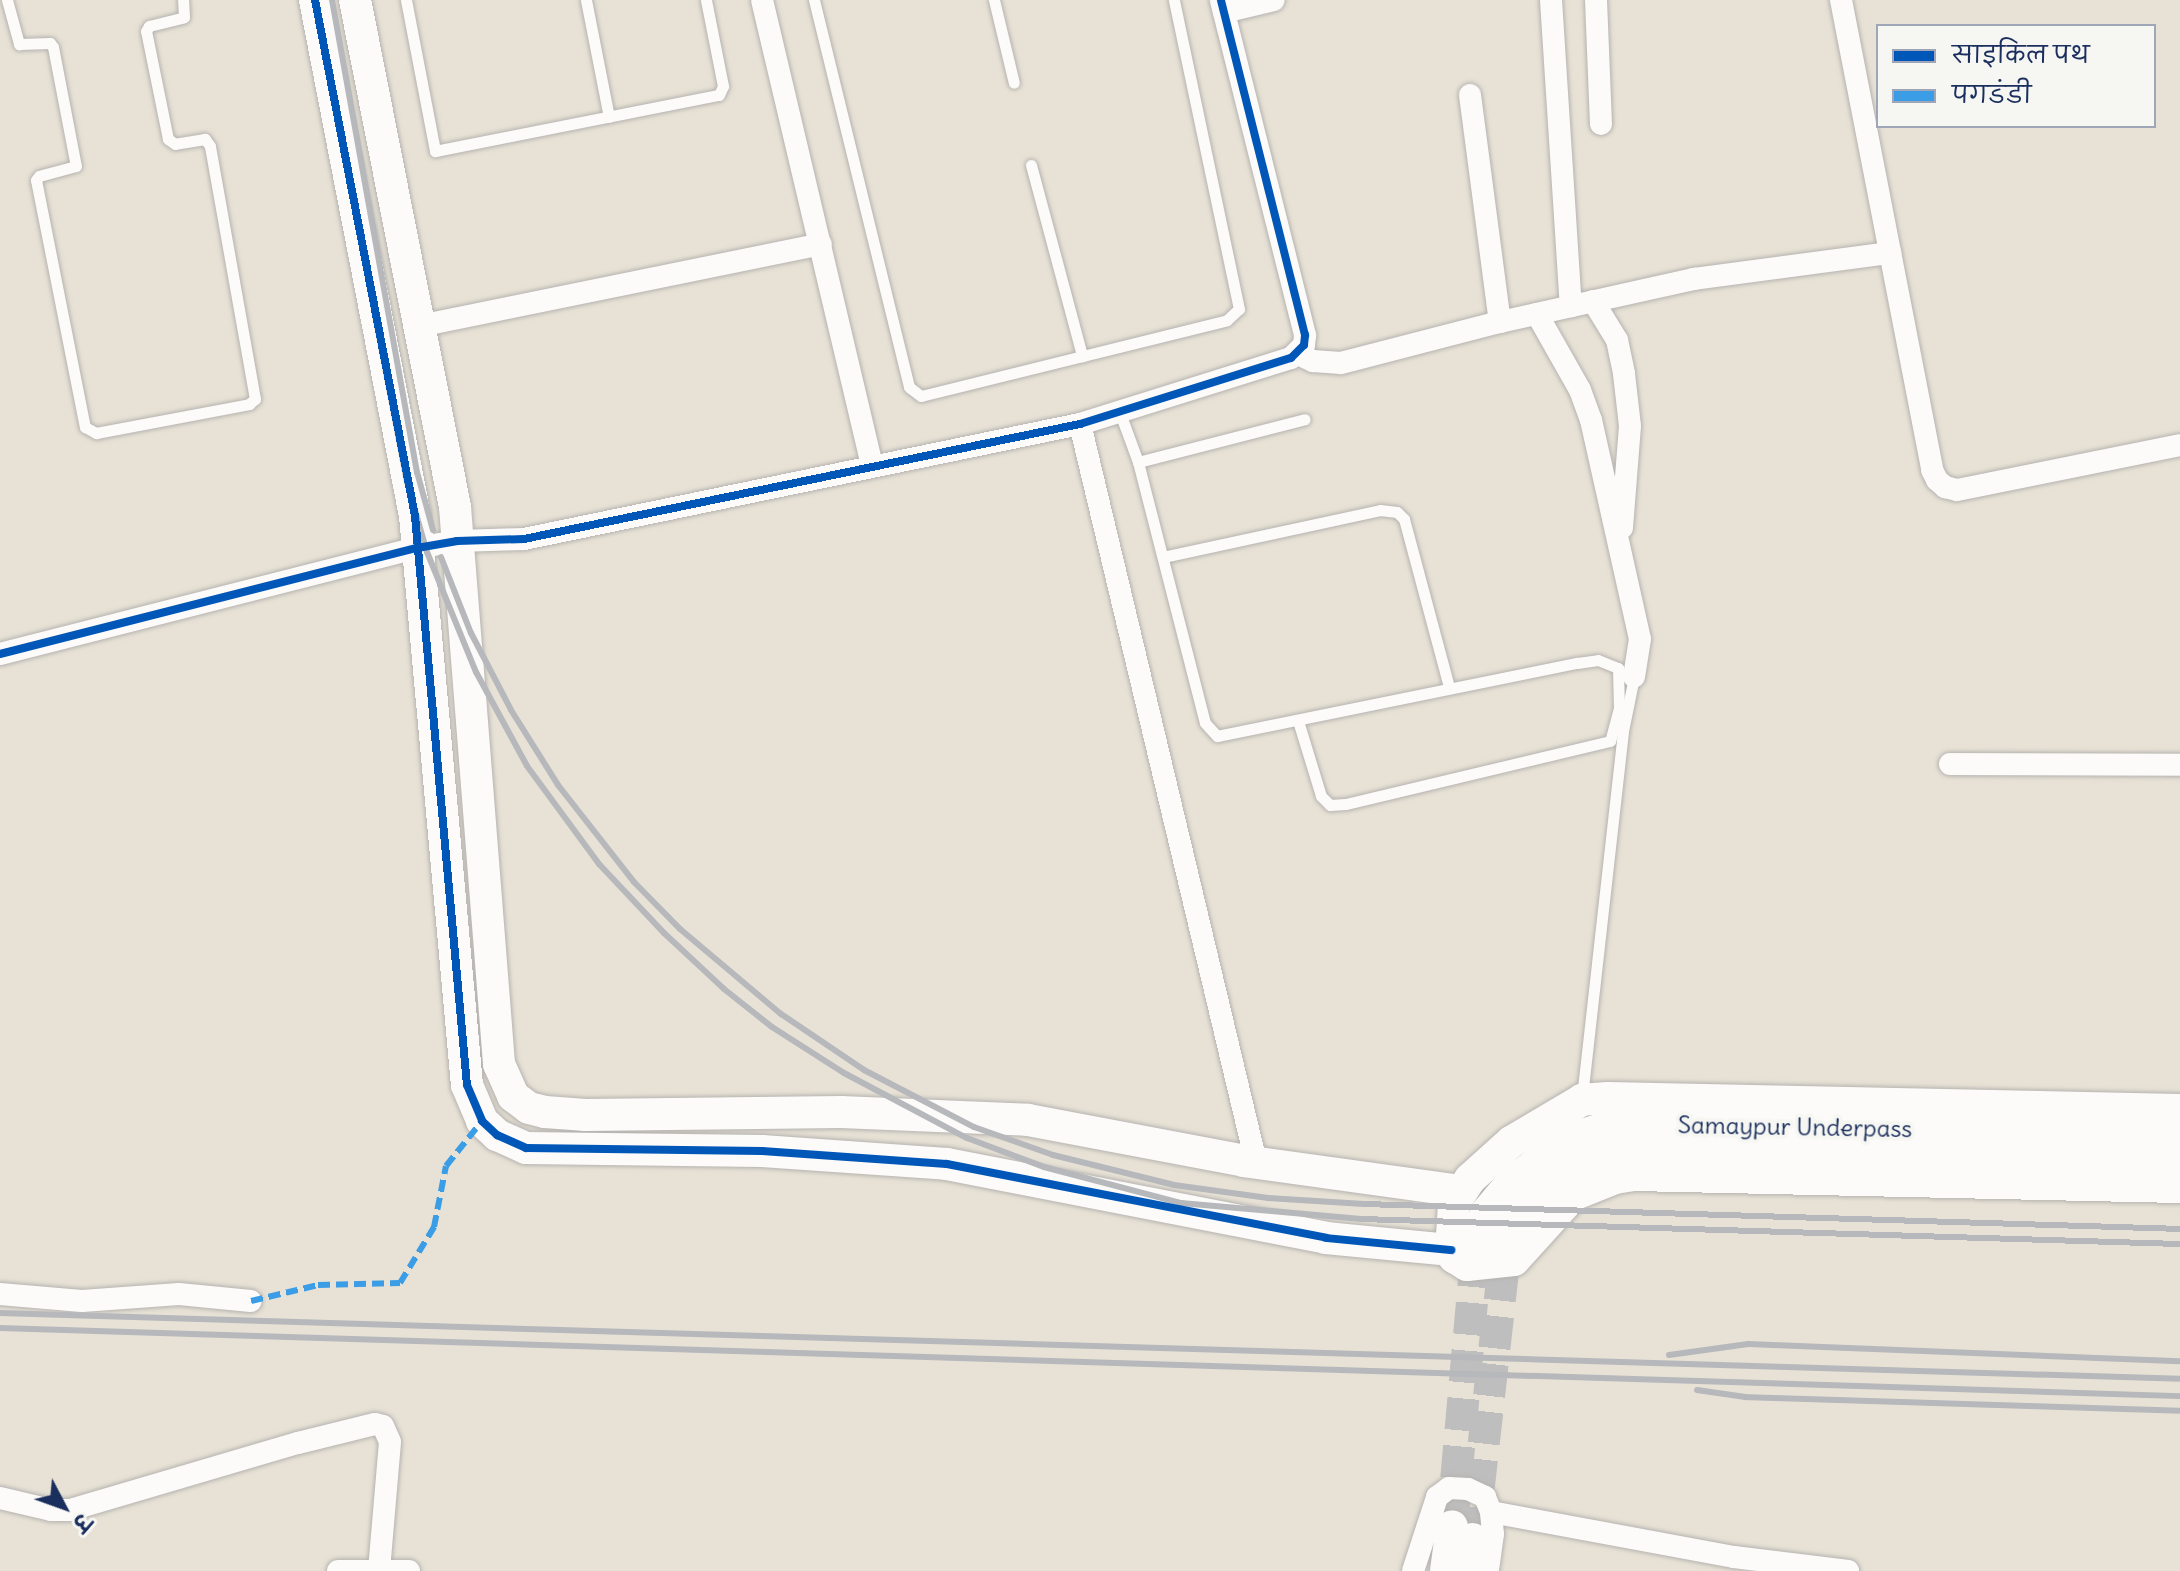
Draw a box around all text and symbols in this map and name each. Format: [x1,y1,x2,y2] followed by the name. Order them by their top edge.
[1876,24,2156,128] legend
[1952,39,2089,69] text: साइकिल पथ
[1952,79,2031,109] text: पगडंडी
[1678,1111,1912,1143] street label: Samaypur Underpass
[24,1467,104,1547] north arrow
[67,1508,97,1537] text: उ

